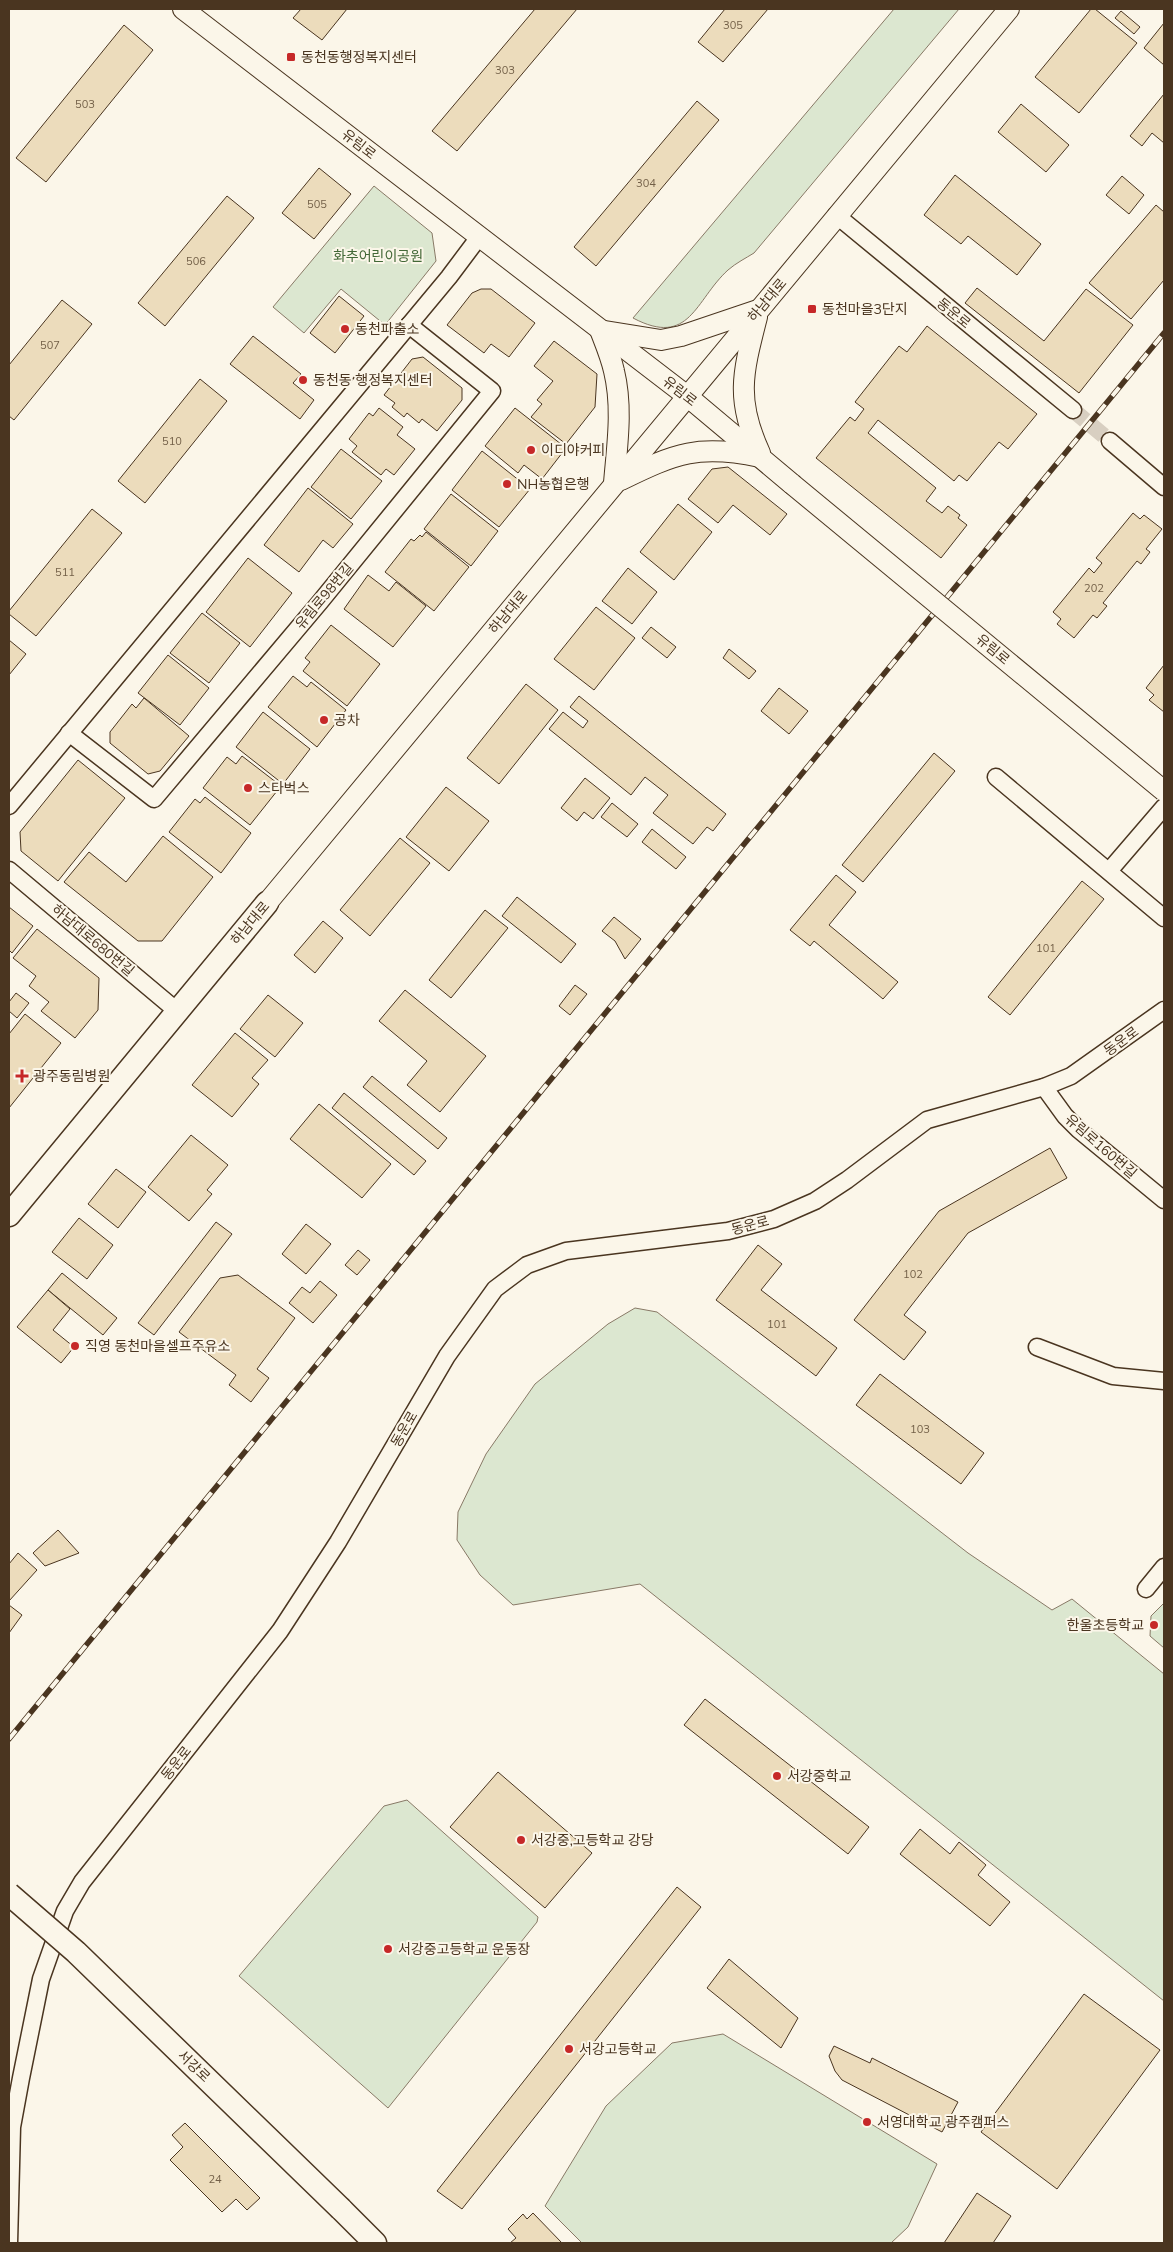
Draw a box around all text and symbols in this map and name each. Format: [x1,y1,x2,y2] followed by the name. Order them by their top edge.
[723,18,743,32] house number: 305
[301,48,417,66] place label: 동천동행정복지센터
[285,51,297,63] marker: 동천동행정복지센터
[495,63,515,77] house number: 303
[75,97,95,111] house number: 503
[338,125,380,163] street label: 유림로
[636,176,656,190] house number: 304
[307,197,327,211] house number: 505
[333,247,423,265] park label: 화추어린이공원
[186,254,206,268] house number: 506
[744,274,791,326] street label: 하남대로
[933,294,975,332] street label: 동운로
[822,300,908,318] place label: 동천마을3단지
[806,303,818,315] marker: 동천마을3단지
[355,320,420,338] place label: 동천파출소
[339,323,351,335] marker: 동천파출소
[40,338,60,352] house number: 507
[313,371,433,389] place label: 동천동 행정복지센터
[659,372,701,410] street label: 유림로
[297,374,309,386] marker: 동천동 행정복지센터
[162,434,182,448] house number: 510
[541,441,605,459] place label: 이디야커피
[525,444,537,456] marker: 이디야커피
[517,475,590,493] place label: NH농협은행
[501,478,513,490] marker: NH농협은행
[291,559,357,633] street label: 유림로98번길
[55,565,75,579] house number: 511
[1084,581,1104,595] house number: 202
[485,586,532,638] street label: 하남대로
[972,630,1014,668] street label: 유림로
[334,711,360,729] place label: 공차
[318,714,330,726] marker: 공차
[258,779,310,797] place label: 스타벅스
[242,782,254,794] marker: 스타벅스
[227,897,274,949] street label: 하남대로
[48,900,138,980] street label: 하남대로680번길
[1036,941,1056,955] house number: 101
[1100,1022,1142,1060] street label: 동운로
[33,1067,110,1085] place label: 광주동림병원
[15,1069,29,1083] marker: 광주동림병원
[1061,1110,1141,1182] street label: 유림로160번길
[729,1211,771,1239] street label: 동운로
[903,1267,923,1281] house number: 102
[767,1317,787,1331] house number: 101
[85,1337,230,1355] place label: 직영 동천마을셀프주유소
[69,1340,81,1352] marker: 직영 동천마을셀프주유소
[387,1408,422,1450] street label: 동운로
[910,1422,930,1436] house number: 103
[1067,1616,1144,1634] place label: 한울초등학교
[1148,1619,1160,1631] marker: 한울초등학교
[157,1742,195,1784] street label: 동운로
[787,1767,852,1785] place label: 서강중학교
[771,1770,783,1782] marker: 서강중학교
[531,1831,654,1849] place label: 서강중,고등학교 강당
[515,1834,527,1846] marker: 서강중,고등학교 강당
[398,1940,531,1958] place label: 서강중고등학교 운동장
[382,1943,394,1955] marker: 서강중고등학교 운동장
[579,2040,656,2058] place label: 서강고등학교
[563,2043,575,2055] marker: 서강고등학교
[174,2046,214,2086] street label: 서강로
[877,2113,1010,2131] place label: 서영대학교 광주캠퍼스
[861,2116,873,2128] marker: 서영대학교 광주캠퍼스
[208,2172,222,2186] house number: 24

